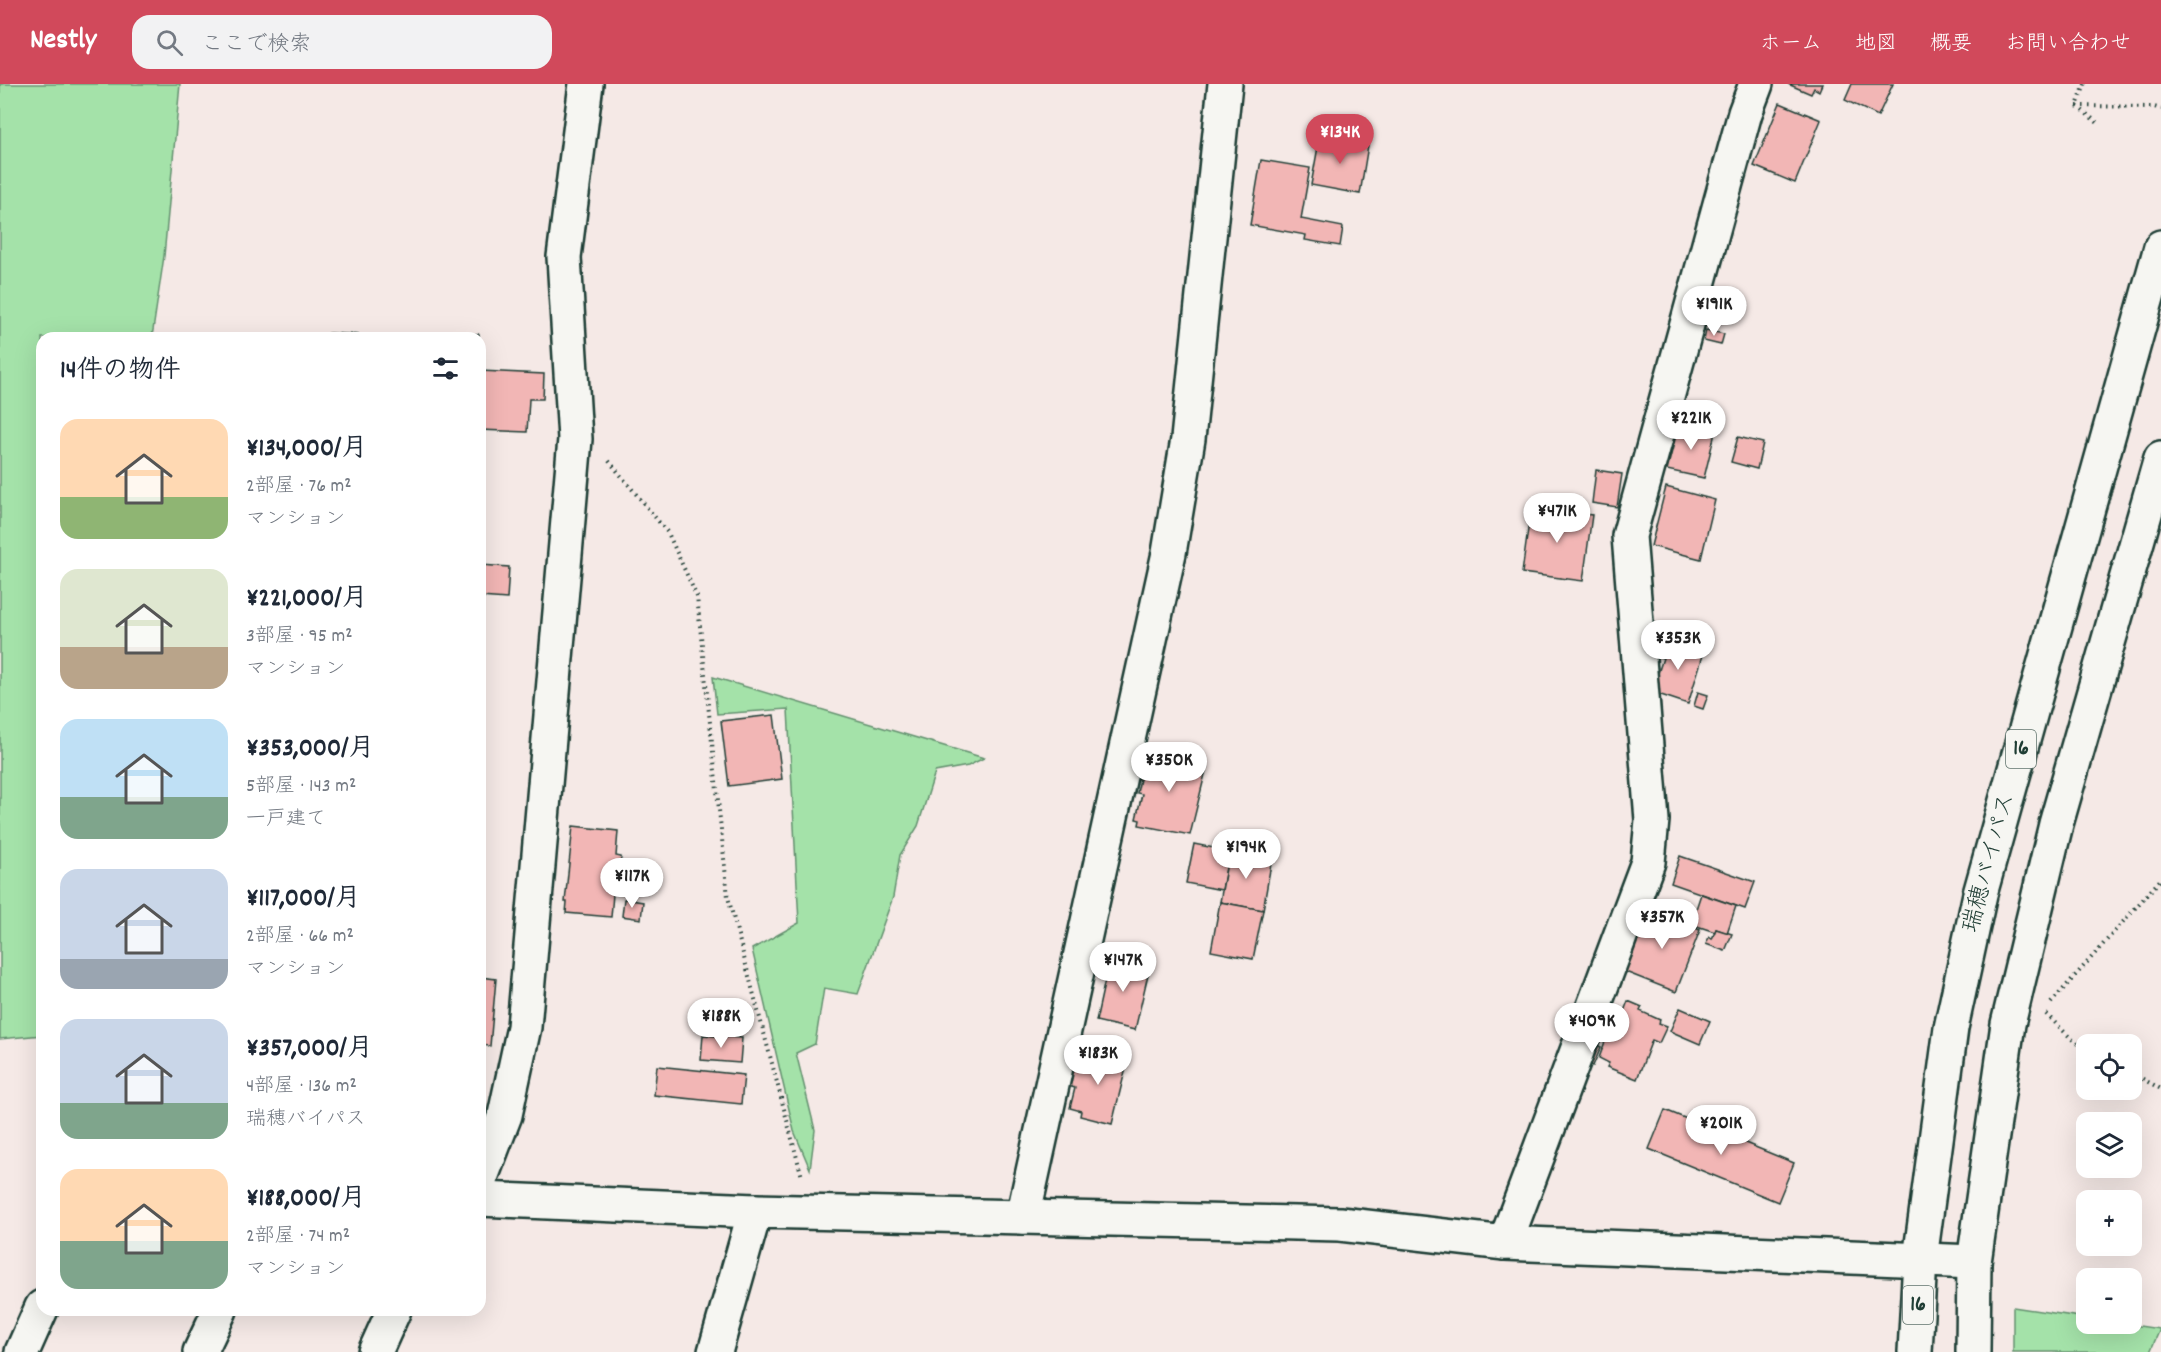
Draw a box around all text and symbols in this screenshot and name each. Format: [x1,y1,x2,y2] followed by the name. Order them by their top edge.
[132,15,552,69] search box
[30,22,96,62] text: Nestly
[153,26,186,59] icon: search
[201,30,311,61] text: ここで検索
[1760,30,1822,60] text: ホーム
[1855,30,1897,60] text: 地図
[1930,30,1972,60] text: 概要
[2005,30,2131,60] text: お問い合わせ
[1298,114,1382,165] pin: ¥134K
[1320,119,1360,147] text: ¥134K
[1672,286,1756,337] pin: ¥191K
[1696,291,1732,319] text: ¥191K
[429,352,462,385] icon: filters
[60,353,180,390] text: 14件の物件
[1649,400,1733,451] pin: ¥221K
[1671,405,1711,433] text: ¥221K
[246,431,367,468] text: ¥134,000/月
[108,443,180,515] icon: home
[246,473,352,501] text: 2部屋 · 76 m²
[1515,493,1599,544] pin: ¥471K
[1537,498,1577,526] text: ¥471K
[246,506,345,534] text: マンション
[246,581,368,618] text: ¥221,000/月
[108,593,180,665] icon: home
[1636,620,1720,671] pin: ¥353K
[246,623,353,651] text: 3部屋 · 95 m²
[1655,625,1701,653] text: ¥353K
[246,656,345,684] text: マンション
[2006,730,2036,768] road number: 16
[246,731,375,768] text: ¥353,000/月
[1127,742,1211,793] pin: ¥350K
[108,743,180,815] icon: home
[1145,747,1193,775] text: ¥350K
[246,773,356,801] text: 5部屋 · 143 m²
[1955,789,2025,937] street label: 瑞穂バイパス
[246,806,326,834] text: 一戸建て
[1204,829,1288,880] pin: ¥194K
[1226,834,1266,862] text: ¥194K
[590,858,674,909] pin: ¥117K
[614,863,650,891] text: ¥117K
[246,881,361,918] text: ¥117,000/月
[108,893,180,965] icon: home
[1620,899,1704,950] pin: ¥357K
[1640,904,1684,932] text: ¥357K
[246,923,354,951] text: 2部屋 · 66 m²
[1081,942,1165,993] pin: ¥147K
[1103,947,1143,975] text: ¥147K
[246,956,345,984] text: マンション
[679,998,763,1049] pin: ¥188K
[701,1003,741,1031] text: ¥188K
[1550,1003,1634,1054] pin: ¥409K
[1568,1008,1616,1036] text: ¥409K
[246,1031,373,1068] text: ¥357,000/月
[2076,1034,2142,1334] map controls
[2076,1034,2142,1100] button: locate
[1056,1035,1140,1086] pin: ¥183K
[1078,1040,1118,1068] text: ¥183K
[108,1043,180,1115] icon: home
[246,1073,357,1101] text: 4部屋 · 136 m²
[1679,1105,1763,1156] pin: ¥201K
[246,1106,366,1134] text: 瑞穂バイパス
[1700,1110,1742,1138] text: ¥201K
[2076,1112,2142,1178] button: layers
[246,1181,366,1218] text: ¥188,000/月
[2076,1190,2142,1256] button: +
[108,1193,180,1265] icon: home
[246,1223,350,1251] text: 2部屋 · 74 m²
[246,1256,345,1284] text: マンション
[2076,1268,2142,1334] button: −
[1903,1286,1933,1324] road number: 16

